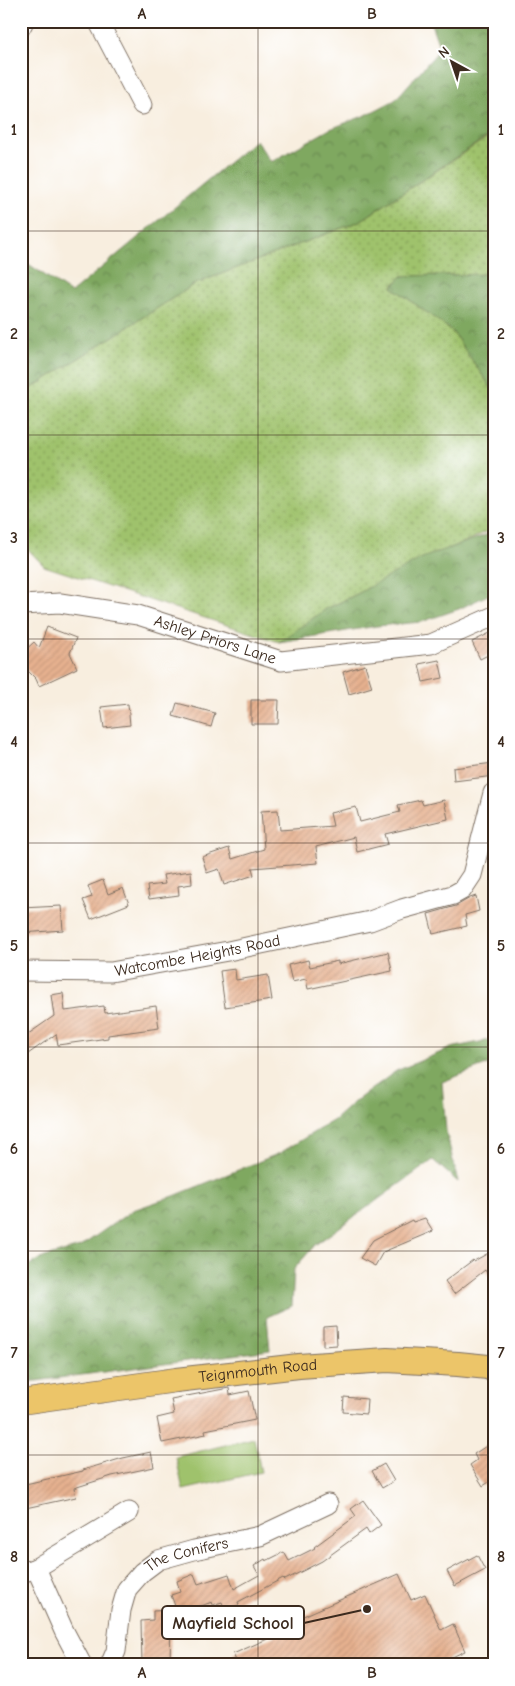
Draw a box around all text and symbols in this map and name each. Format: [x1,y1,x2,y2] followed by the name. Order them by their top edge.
[138,5,147,23] text: A
[367,5,377,23] text: B
[428,38,478,88] north arrow
[435,43,453,62] text: N
[11,121,17,139] text: 1
[498,121,504,139] text: 1
[10,325,18,343] text: 2
[497,325,505,343] text: 2
[10,529,18,547] text: 3
[497,529,505,547] text: 3
[152,612,278,668] street label: Ashley Priors Lane
[10,733,18,751] text: 4
[497,733,505,751] text: 4
[113,931,282,980] street label: Watcombe Heights Road
[10,937,18,955] text: 5
[497,937,505,955] text: 5
[10,1140,18,1158] text: 6
[497,1140,505,1158] text: 6
[10,1344,18,1362] text: 7
[497,1344,505,1362] text: 7
[198,1356,318,1386] street label: Teignmouth Road
[141,1534,230,1576] street label: The Conifers
[10,1548,18,1566] text: 8
[497,1548,505,1566] text: 8
[162,1606,304,1639] callout: Mayfield School
[172,1613,294,1634] text: Mayfield School
[138,1664,147,1682] text: A
[367,1664,377,1682] text: B

